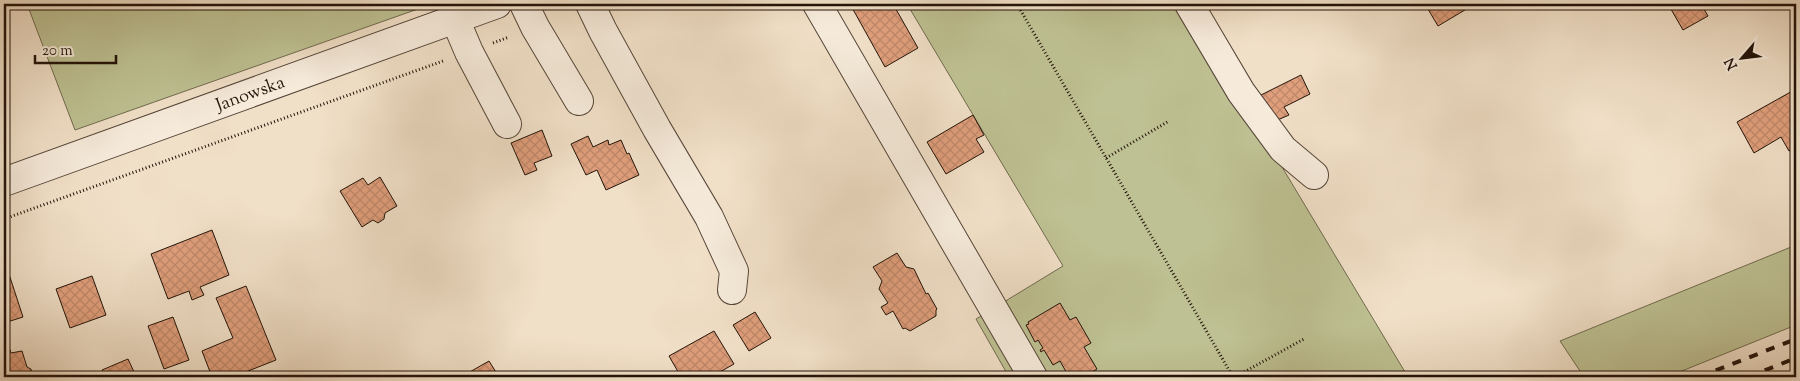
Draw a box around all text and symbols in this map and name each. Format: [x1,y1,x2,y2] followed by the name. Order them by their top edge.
[35,32,116,64] scale bar
[1718,32,1768,82] north arrow
[42,41,73,62] text: 20 m
[1721,54,1744,73] text: N
[211,70,289,120] street label: Janowska

